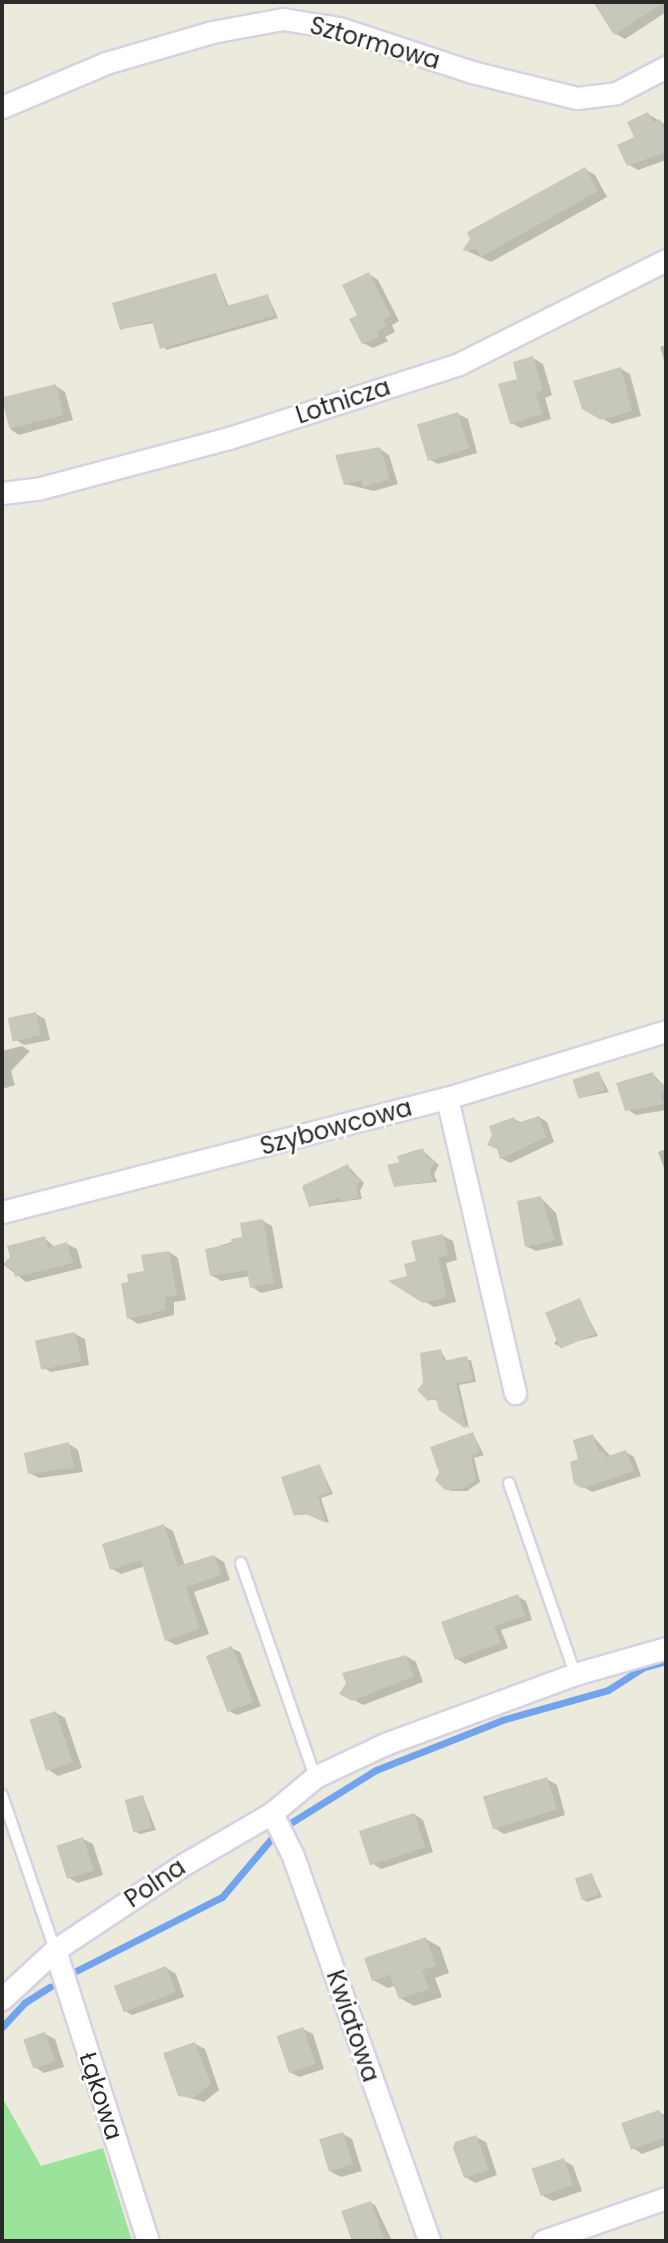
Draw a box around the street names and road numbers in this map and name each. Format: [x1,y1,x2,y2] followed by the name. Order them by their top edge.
[307,11,443,75] street label: Sztormowa
[292,372,394,430] street label: Lotnicza
[257,1093,415,1161] street label: Szybowcowa
[119,1852,191,1914] street label: Polna
[320,1966,386,2086] street label: Kwiatowa
[73,2049,129,2143] street label: Łąkowa

